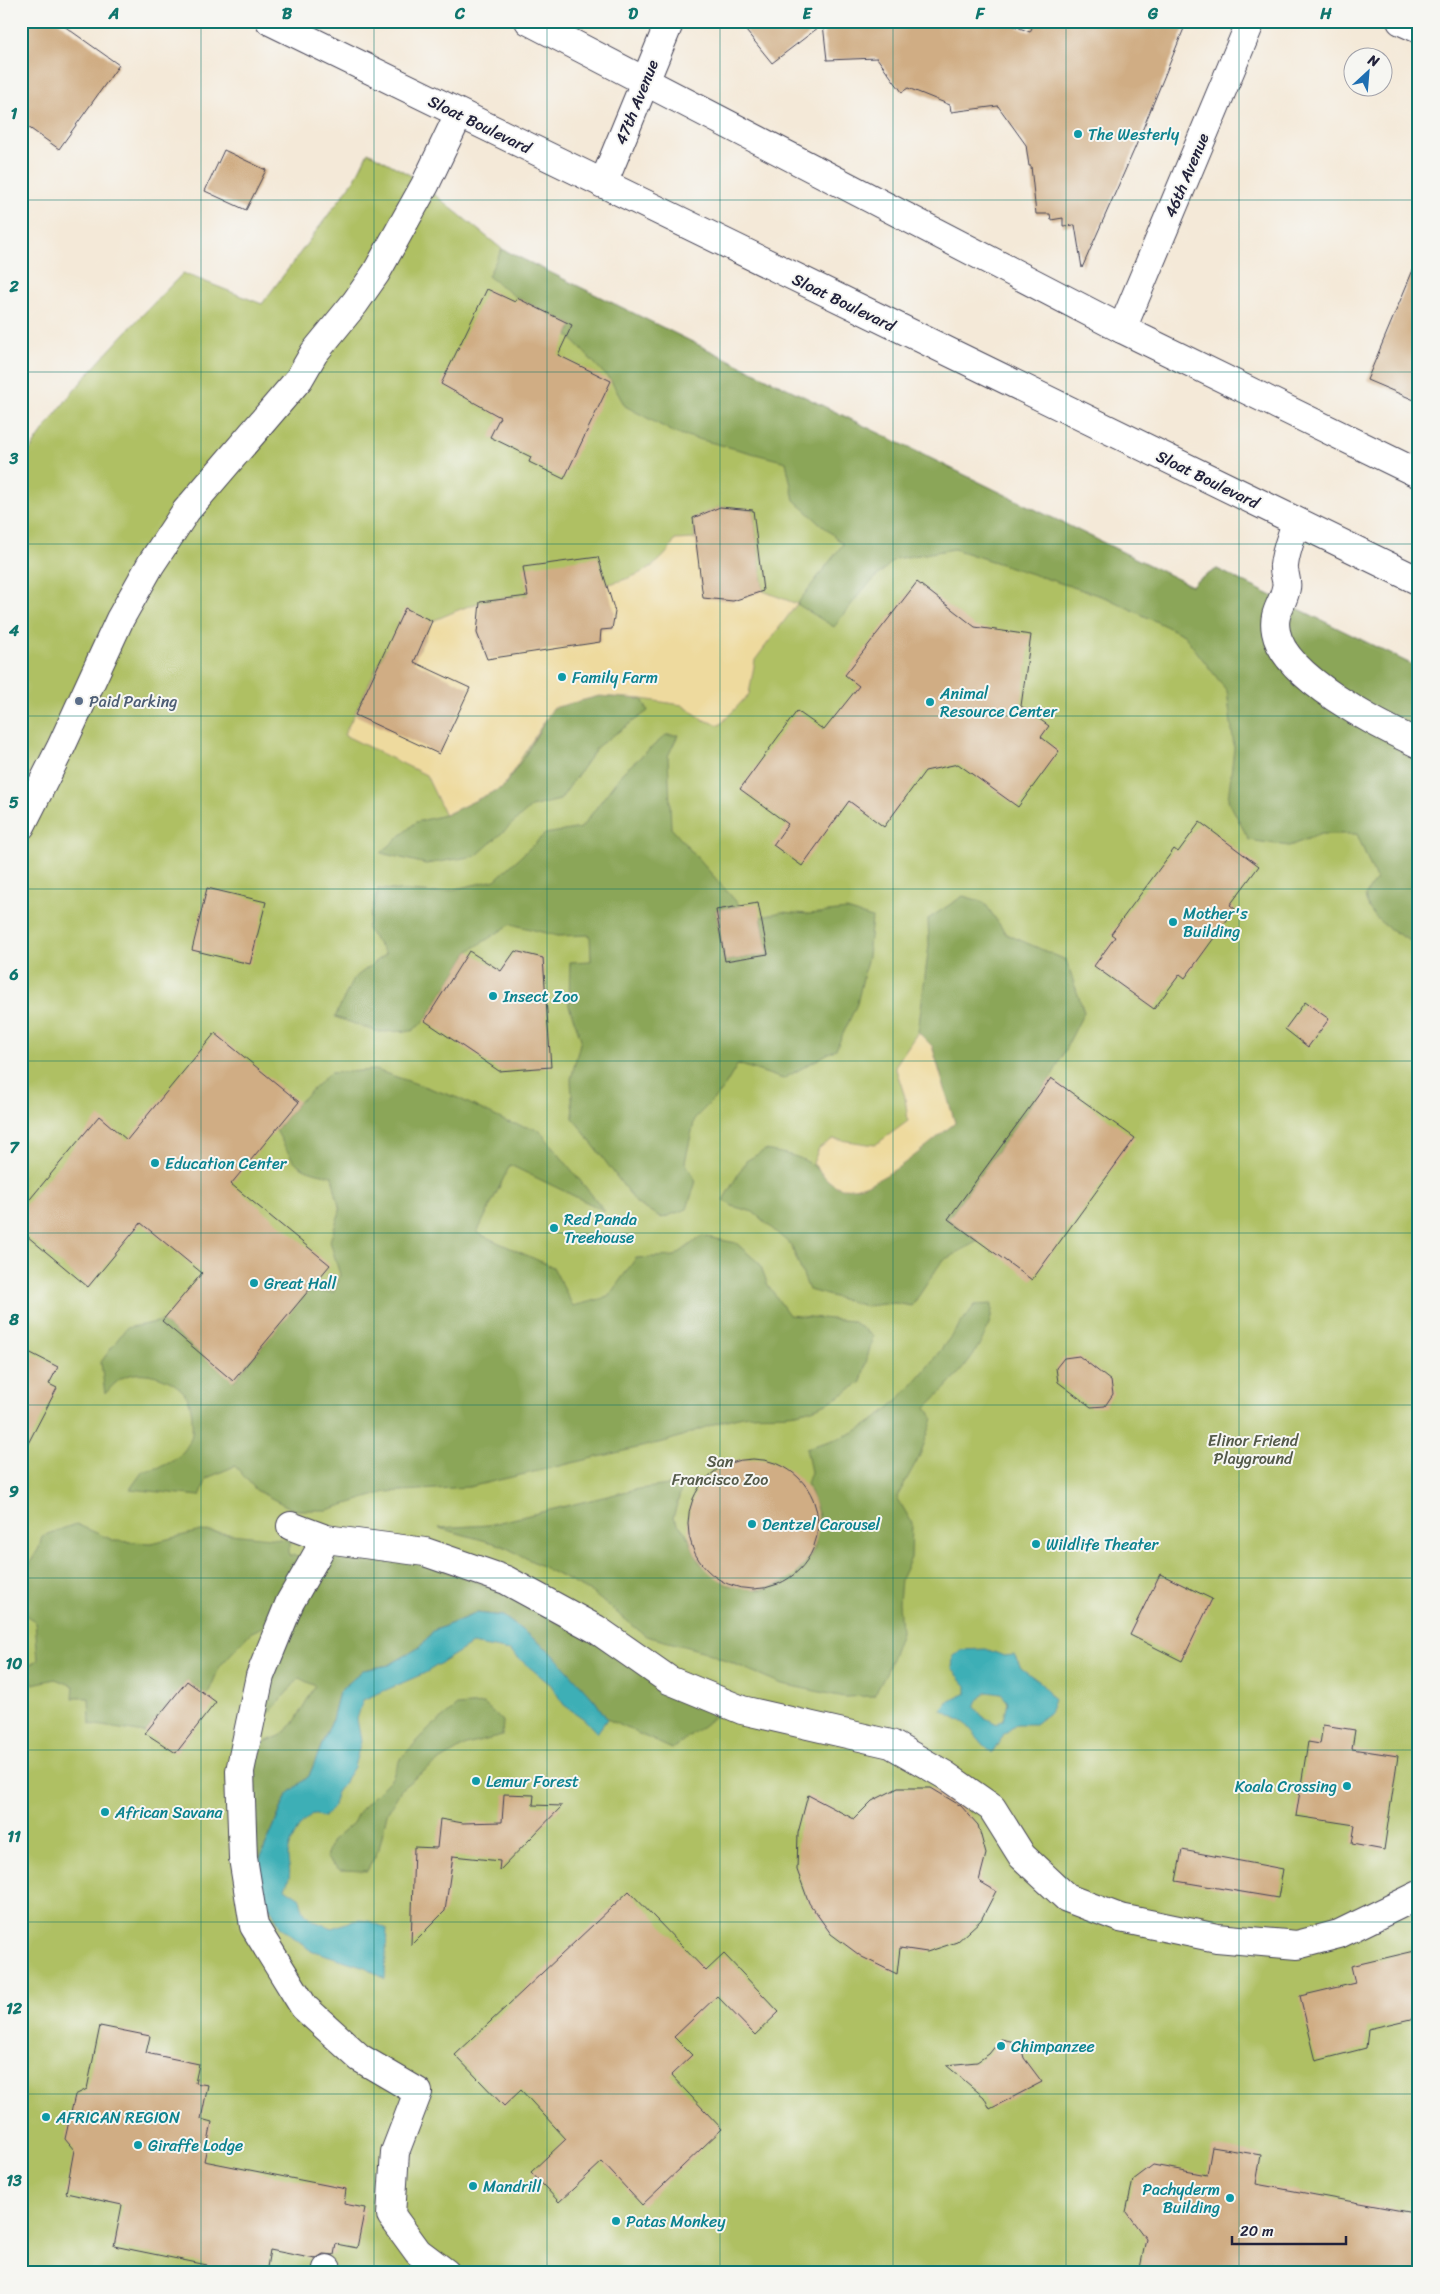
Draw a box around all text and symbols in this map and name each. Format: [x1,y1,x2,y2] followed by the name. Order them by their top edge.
[108,0,119,28] text: A
[282,0,293,28] text: B
[454,0,466,28] text: C
[628,0,638,28] text: D
[803,0,813,28] text: E
[975,0,986,28] text: F
[1147,0,1159,28] text: G
[1319,0,1332,28] text: H
[1363,47,1384,74] text: N
[1342,48,1392,98] north arrow
[606,55,667,149] street label: 47th Avenue
[423,87,538,163] street label: Sloat Boulevard
[11,99,18,128] text: 1
[1088,120,1180,149] place label: The Westerly
[1072,128,1084,140] marker: The Westerly
[1156,128,1217,222] street label: 46th Avenue
[787,265,902,341] street label: Sloat Boulevard
[8,272,19,301] text: 2
[1151,442,1266,518] street label: Sloat Boulevard
[9,444,19,473] text: 3
[8,616,19,645] text: 4
[572,663,658,692] place label: Family Farm
[556,671,568,683] marker: Family Farm
[939,679,1058,726] place label: Animal Resource Center
[89,687,177,716] place label: Paid Parking
[73,695,85,707] marker: Paid Parking
[924,696,936,708] marker: Animal Resource Center
[9,788,19,817] text: 5
[1183,899,1248,946] place label: Mother's Building
[1167,916,1179,928] marker: Mother's Building
[8,960,19,989] text: 6
[502,982,578,1011] place label: Insect Zoo
[487,990,499,1002] marker: Insect Zoo
[9,1133,20,1162] text: 7
[165,1149,288,1178] place label: Education Center
[149,1157,161,1169] marker: Education Center
[564,1205,637,1252] place label: Red Panda Treehouse
[548,1222,560,1234] marker: Red Panda Treehouse
[264,1269,337,1298] place label: Great Hall
[248,1277,260,1289] marker: Great Hall
[8,1305,19,1334] text: 8
[1208,1426,1300,1473] park label: Elinor Friend Playground
[672,1447,768,1494] park label: San Francisco Zoo
[9,1477,19,1506] text: 9
[762,1510,881,1539] place label: Dentzel Carousel
[746,1518,758,1530] marker: Dentzel Carousel
[1046,1530,1159,1559] place label: Wildlife Theater
[1030,1538,1042,1550] marker: Wildlife Theater
[6,1649,22,1678] text: 10
[486,1767,579,1796] place label: Lemur Forest
[1235,1772,1337,1801] place label: Koala Crossing
[470,1775,482,1787] marker: Lemur Forest
[1341,1780,1353,1792] marker: Koala Crossing
[114,1798,224,1827] place label: African Savana
[99,1806,111,1818] marker: African Savana
[7,1822,21,1851] text: 11
[6,1994,23,2023] text: 12
[1011,2032,1095,2061] place label: Chimpanzee
[995,2040,1007,2052] marker: Chimpanzee
[55,2103,180,2132] place label: AFRICAN REGION
[40,2111,52,2123] marker: AFRICAN REGION
[148,2131,243,2160] place label: Giraffe Lodge
[132,2139,144,2151] marker: Giraffe Lodge
[6,2166,22,2195] text: 13
[483,2172,542,2201] place label: Mandrill
[1142,2175,1220,2222] place label: Pachyderm Building
[467,2180,479,2192] marker: Mandrill
[1224,2192,1236,2204] marker: Pachyderm Building
[626,2207,726,2236] place label: Patas Monkey
[1232,2214,1346,2246] scale bar
[610,2215,622,2227] marker: Patas Monkey
[1240,2218,1274,2244] text: 20 m

